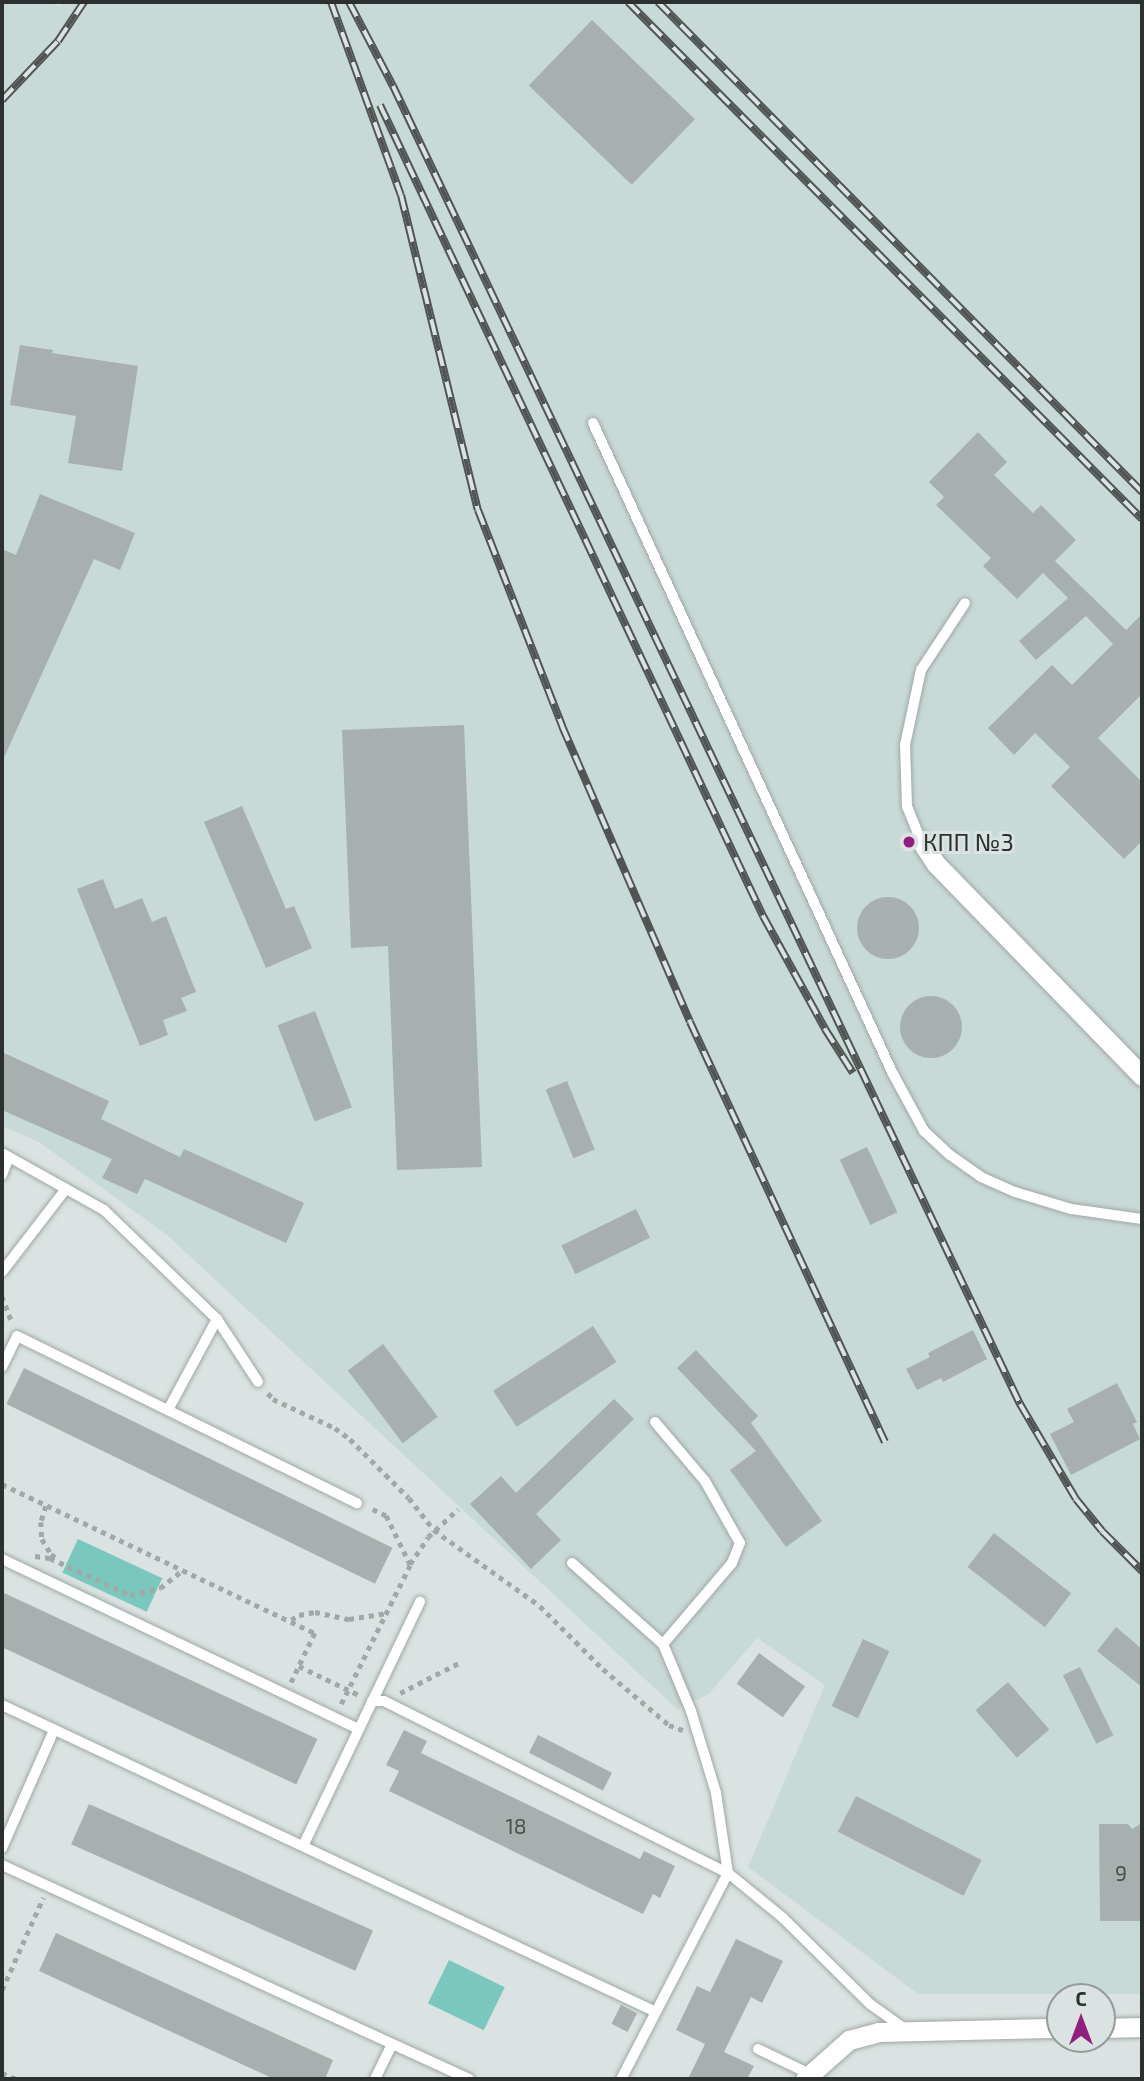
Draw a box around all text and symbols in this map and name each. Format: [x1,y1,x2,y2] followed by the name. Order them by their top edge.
[923,828,1014,856] place label: КПП №3
[901,834,917,850] marker: КПП №3
[505,1813,527,1839] house number: 18
[1115,1860,1127,1886] house number: 9
[1046,1983,1116,2053] north arrow
[1075,1987,1087,2010] text: С

